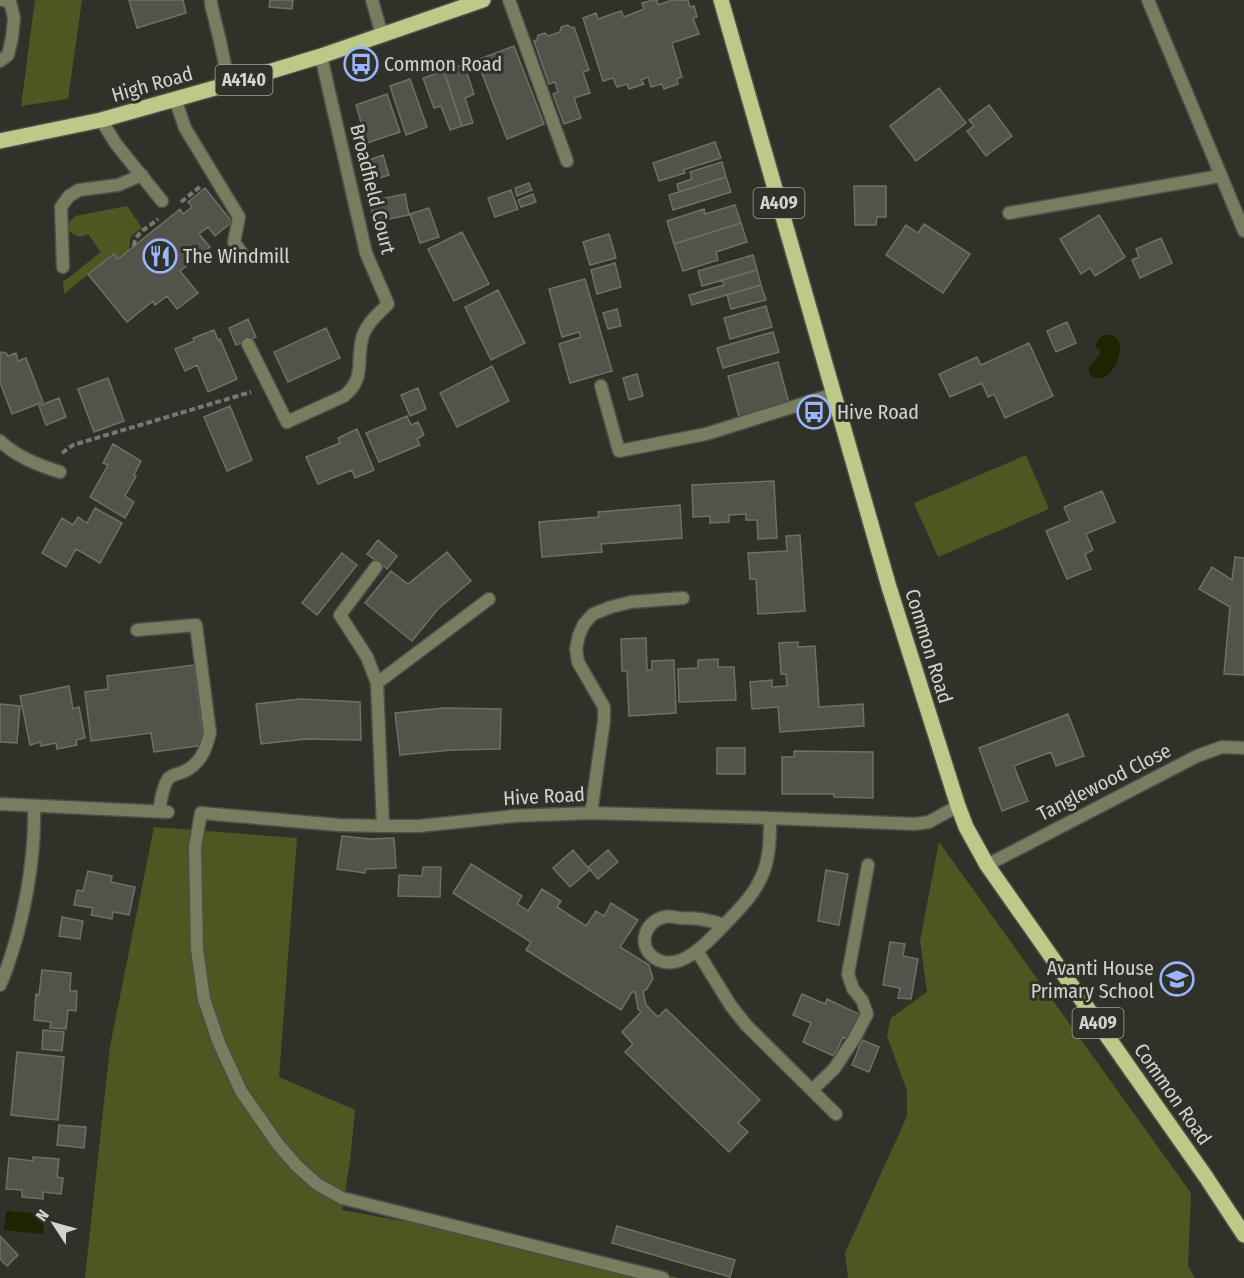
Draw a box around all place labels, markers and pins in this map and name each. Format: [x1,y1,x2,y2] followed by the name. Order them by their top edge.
[343,46,379,82] bus stop icon: Common Road
[384,52,502,76] place label: Common Road
[142,238,178,274] restaurant icon: The Windmill
[183,244,290,268] place label: The Windmill
[796,394,832,430] bus stop icon: Hive Road
[837,400,919,424] place label: Hive Road
[1031,956,1154,1003] place label: Avanti House Primary School
[1159,961,1195,997] school or university icon: Avanti House Primary School

